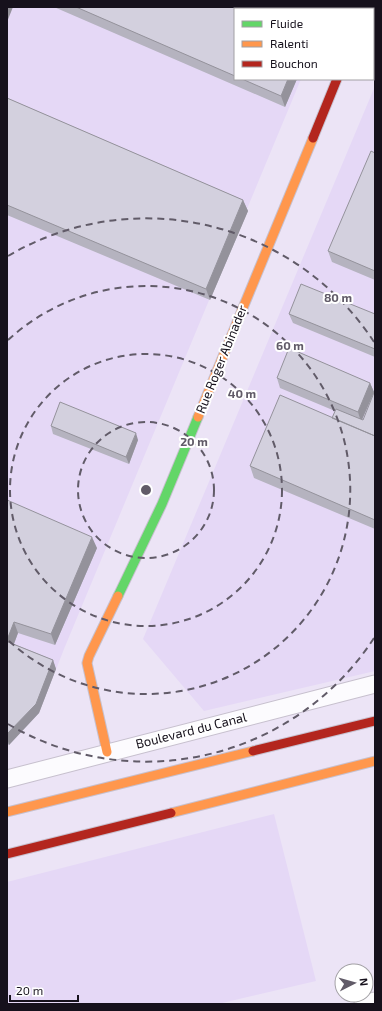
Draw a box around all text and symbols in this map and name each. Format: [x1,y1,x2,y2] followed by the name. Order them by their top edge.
[234,8,374,80] legend
[270,16,303,30] text: Fluide
[270,36,309,50] text: Ralenti
[270,56,318,70] text: Bouchon
[324,290,352,304] text: 80 m
[192,302,250,416] street label: Rue Roger Abinader
[276,338,304,352] text: 60 m
[228,386,256,400] text: 40 m
[180,434,208,448] text: 20 m
[139,483,153,497] centre of rings
[134,708,248,752] street label: Boulevard du Canal
[334,963,374,1003] north arrow
[10,977,78,1003] scale bar
[358,977,371,987] text: N
[16,983,43,997] text: 20 m

